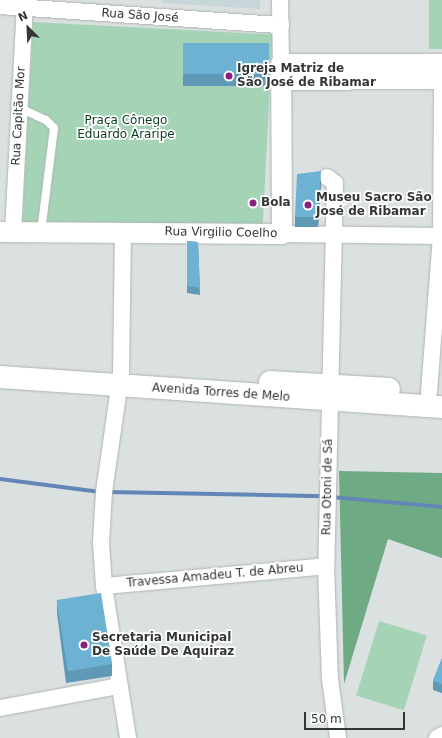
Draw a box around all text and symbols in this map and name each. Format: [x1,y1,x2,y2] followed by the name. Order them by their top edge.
[101,6,179,26] street label: Rua São José
[8,8,48,48] north arrow
[16,9,30,24] text: N
[237,62,376,90] place label: Igreja Matriz de São José de Ribamar
[9,66,29,166] street label: Rua Capitão Mor
[224,71,234,81] marker: Igreja Matriz de São José de Ribamar
[77,114,175,142] park label: Praça Cônego Eduardo Araripe
[316,191,432,219] place label: Museu Sacro São José de Ribamar
[261,196,291,210] place label: Bola
[248,198,258,208] marker: Bola
[303,200,313,210] marker: Museu Sacro São José de Ribamar
[165,225,277,241] street label: Rua Virgilio Coelho
[151,381,291,405] street label: Avenida Torres de Melo
[320,439,336,535] street label: Rua Otoni de Sá
[126,561,304,591] street label: Travessa Amadeu T. de Abreu
[92,631,234,659] place label: Secretaria Municipal De Saúde De Aquiraz
[79,640,89,650] marker: Secretaria Municipal De Saúde De Aquiraz
[306,704,407,730] scale bar
[311,712,342,726] text: 50 m

